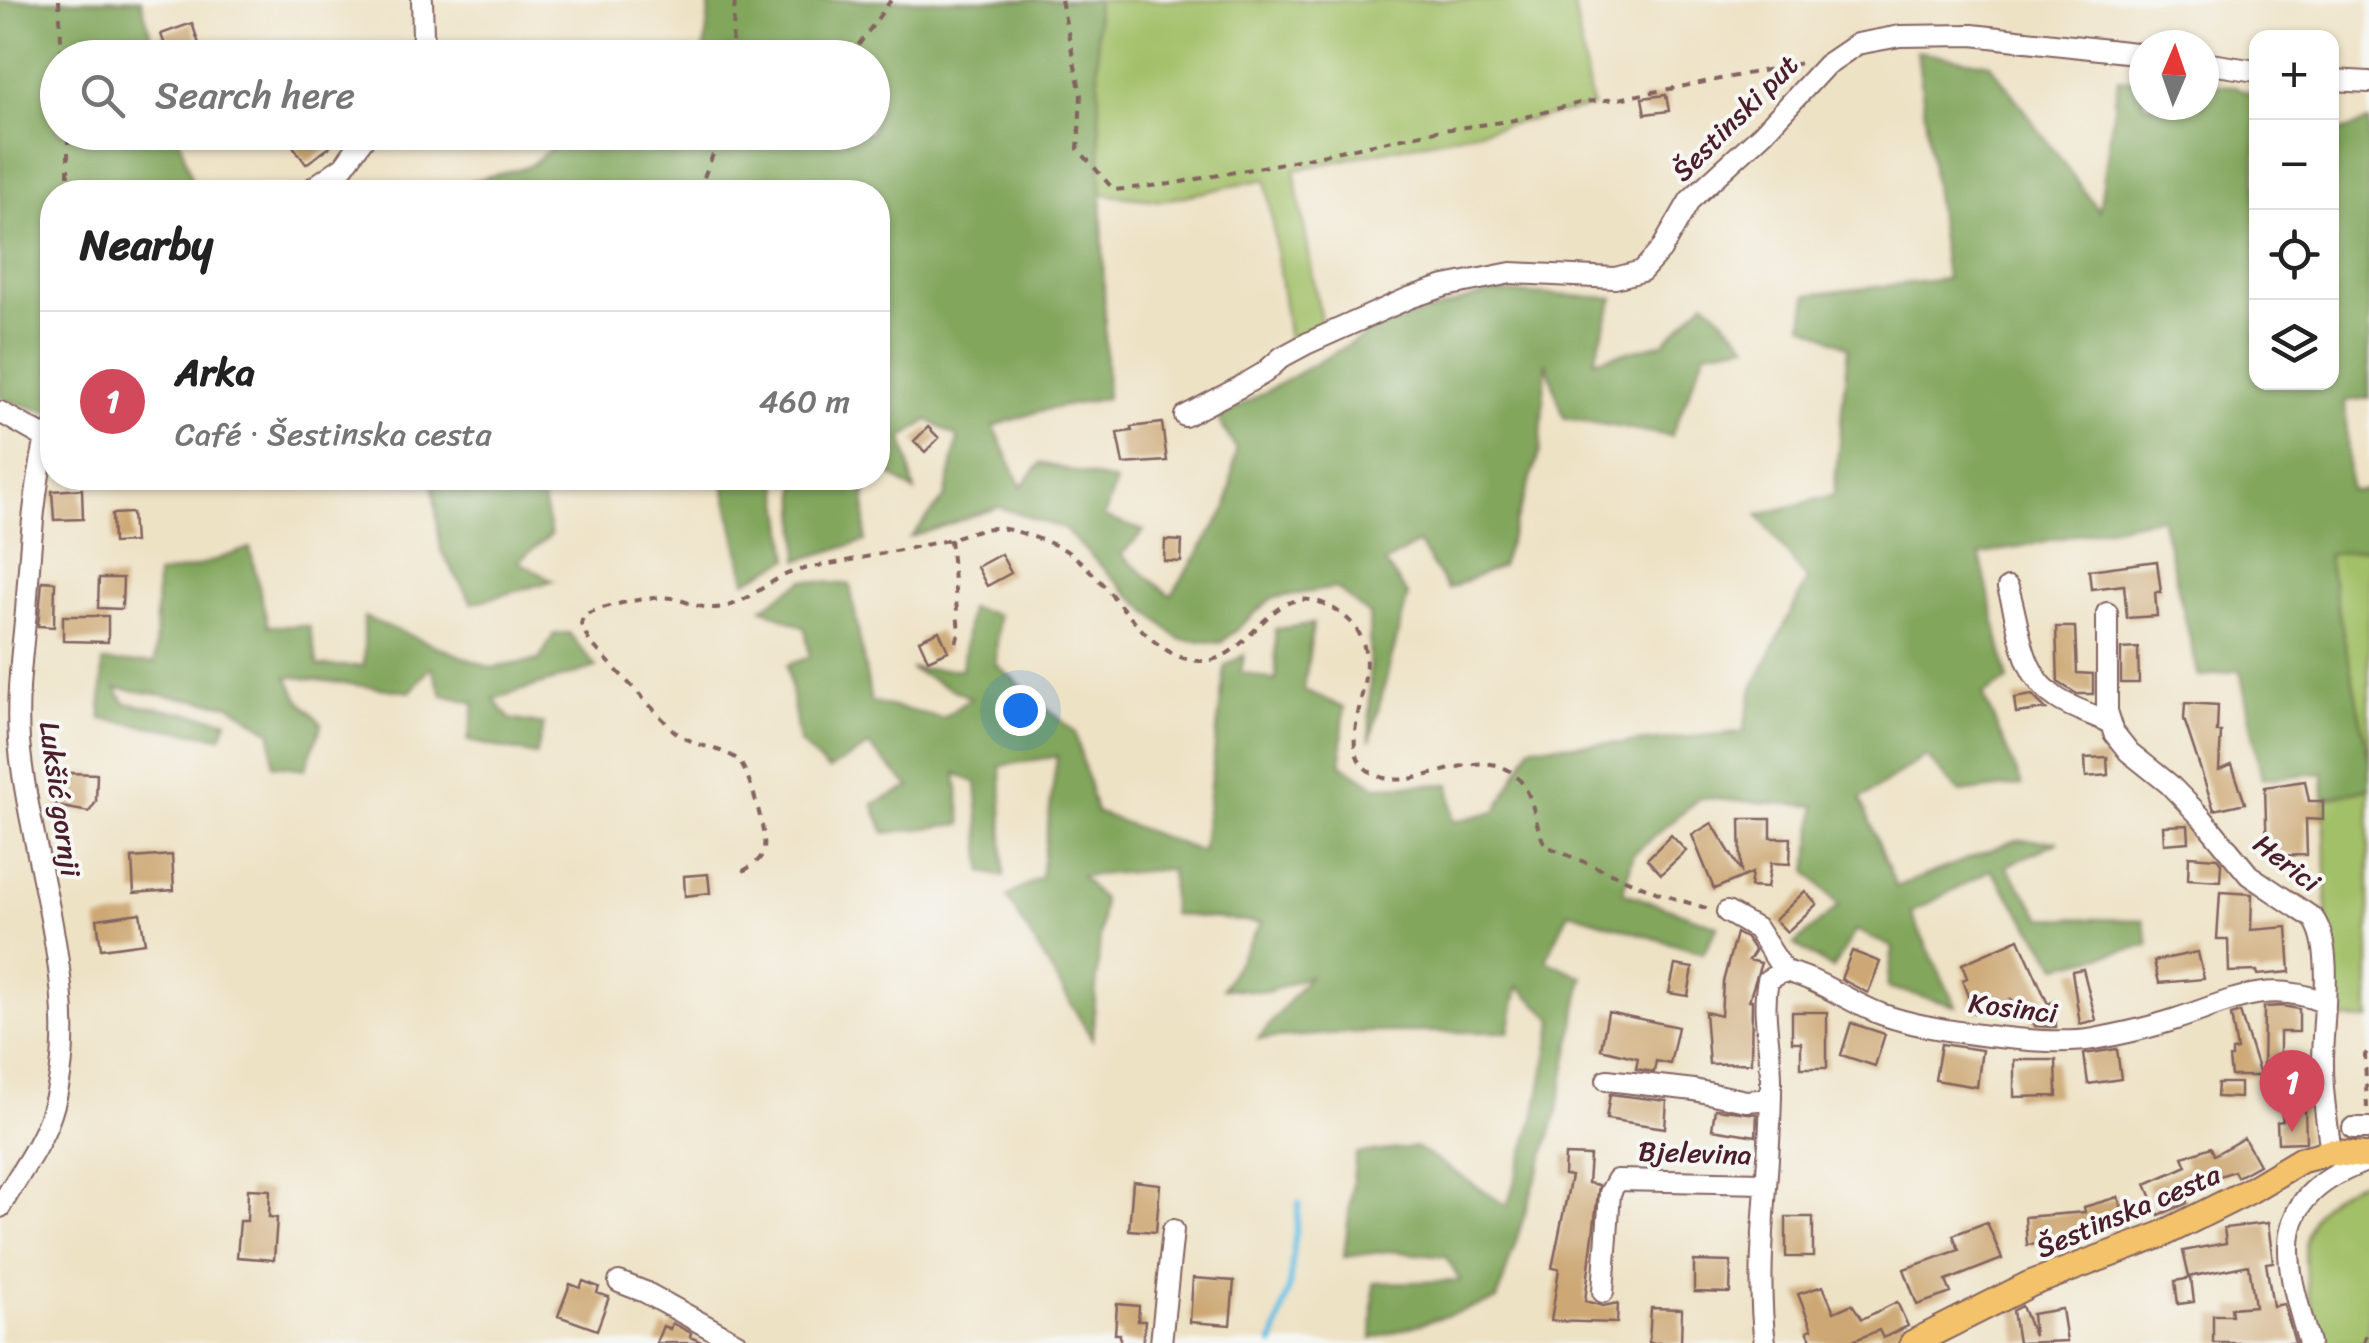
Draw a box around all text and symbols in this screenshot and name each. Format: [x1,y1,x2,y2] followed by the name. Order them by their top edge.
[2129,30,2219,120] north arrow
[2249,30,2339,390] map controls
[2249,30,2339,120] button: +
[40,40,890,150] search box
[1659,42,1811,194] street label: Šestinski put
[155,62,355,129] text: Search here
[75,68,130,123] icon: search
[2249,120,2339,210] button: −
[80,208,213,282] text: Nearby
[2249,210,2339,300] button: locate
[2249,300,2339,390] button: layers
[175,339,255,406] text: Arka
[106,373,119,430] text: 1
[759,373,850,430] text: 460 m
[175,406,492,463] text: Café · Šestinska cesta
[995,685,1046,736] your location
[25,718,95,881] street label: Lukšić gornji
[2242,821,2333,906] street label: Herici
[1966,978,2061,1038] street label: Kosinci
[2260,1050,2324,1132] pin: 1
[1637,1127,1753,1179] street label: Bjelevina
[2028,1150,2229,1272] street label: Šestinska cesta

